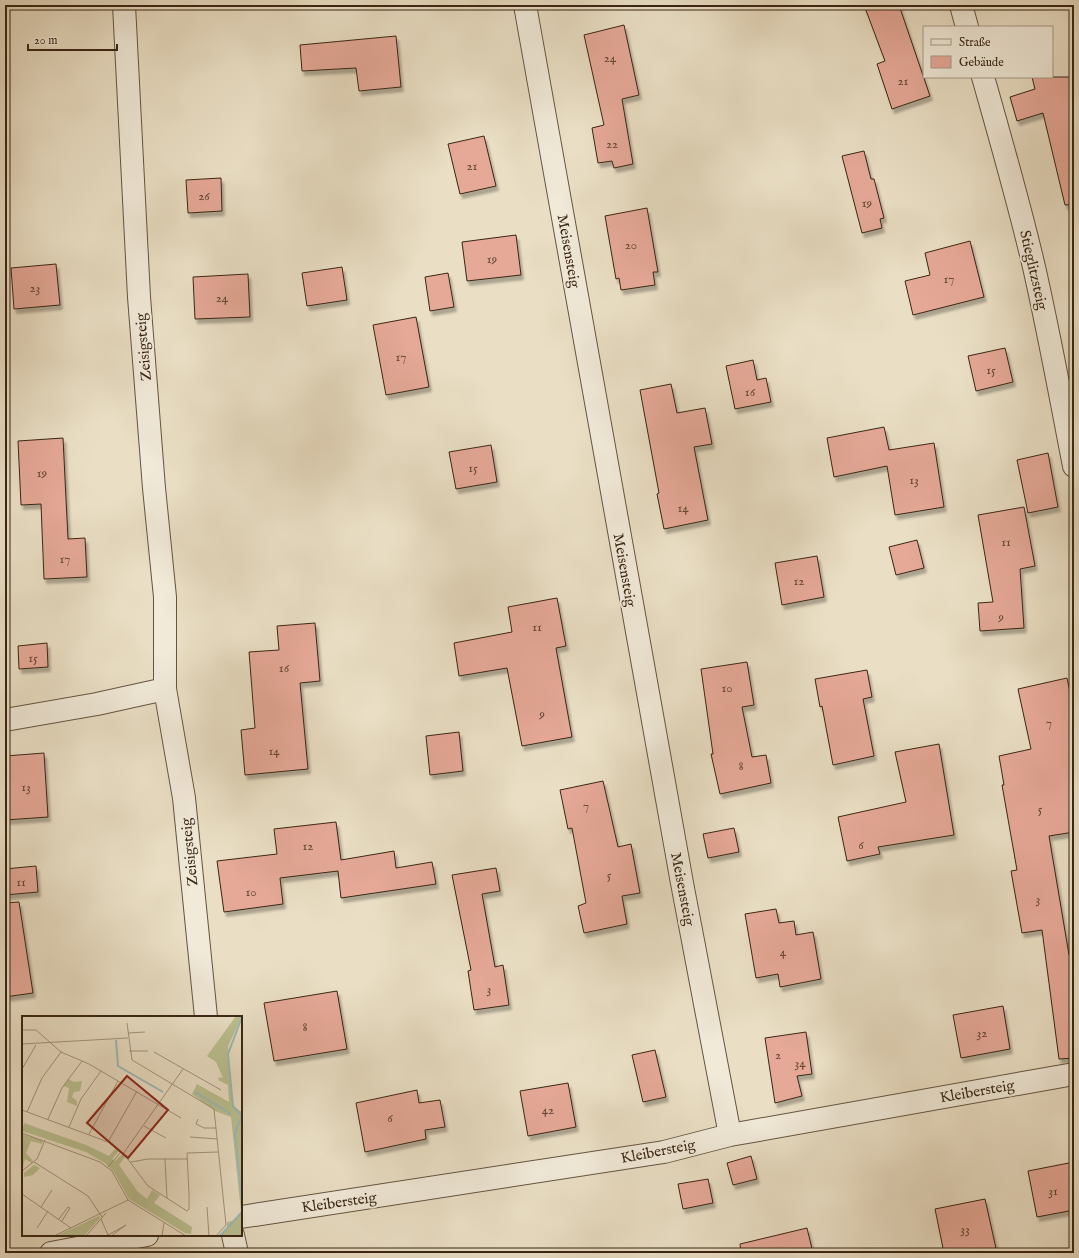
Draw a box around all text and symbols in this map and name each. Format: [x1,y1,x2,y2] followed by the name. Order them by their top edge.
[28,26,117,52] scale bar
[923,26,1053,78] legend
[34,33,57,48] text: 20 m
[959,35,991,50] text: Straße
[604,50,617,67] house number: 24
[959,55,1004,70] text: Gebäude
[898,73,909,90] house number: 21
[606,136,618,153] house number: 22
[467,158,478,175] house number: 21
[198,188,210,205] house number: 26
[862,195,873,212] house number: 19
[553,213,584,290] street label: Meisensteig
[1015,228,1052,313] street label: Stieglitzsteig
[625,237,637,254] house number: 20
[487,251,498,268] house number: 19
[944,271,954,288] house number: 17
[30,280,41,297] house number: 23
[216,290,229,307] house number: 24
[131,311,156,382] street label: Zeisigsteig
[396,349,406,366] house number: 17
[986,362,996,379] house number: 15
[745,384,756,401] house number: 16
[468,460,478,477] house number: 15
[37,465,48,482] house number: 19
[909,472,919,489] house number: 13
[677,500,689,517] house number: 14
[609,532,640,609] street label: Meisensteig
[1001,534,1011,551] house number: 11
[60,551,70,568] house number: 17
[794,573,804,590] house number: 12
[997,609,1004,626] house number: 9
[532,619,542,636] house number: 11
[28,650,38,667] house number: 15
[279,660,290,677] house number: 16
[721,680,733,697] house number: 10
[538,706,545,723] house number: 9
[1046,715,1052,732] house number: 7
[268,743,280,760] house number: 14
[738,758,744,775] house number: 8
[21,779,31,796] house number: 13
[583,798,589,815] house number: 7
[1038,801,1043,818] house number: 5
[176,816,203,887] street label: Zeisigsteig
[858,837,864,854] house number: 6
[303,838,313,855] house number: 12
[666,851,699,928] street label: Meisensteig
[607,867,612,884] house number: 5
[16,874,26,891] house number: 11
[245,884,257,901] house number: 10
[1036,891,1041,908] house number: 3
[780,944,787,961] house number: 4
[487,981,492,998] house number: 3
[22,1016,242,1236] inset map
[302,1019,308,1036] house number: 8
[977,1025,987,1042] house number: 32
[775,1047,781,1064] house number: 2
[794,1055,806,1072] house number: 34
[938,1075,1017,1107] street label: Kleibersteig
[542,1102,554,1119] house number: 42
[387,1110,393,1127] house number: 6
[619,1135,698,1168] street label: Kleibersteig
[1048,1183,1058,1200] house number: 31
[300,1188,379,1217] street label: Kleibersteig
[960,1221,970,1238] house number: 33

